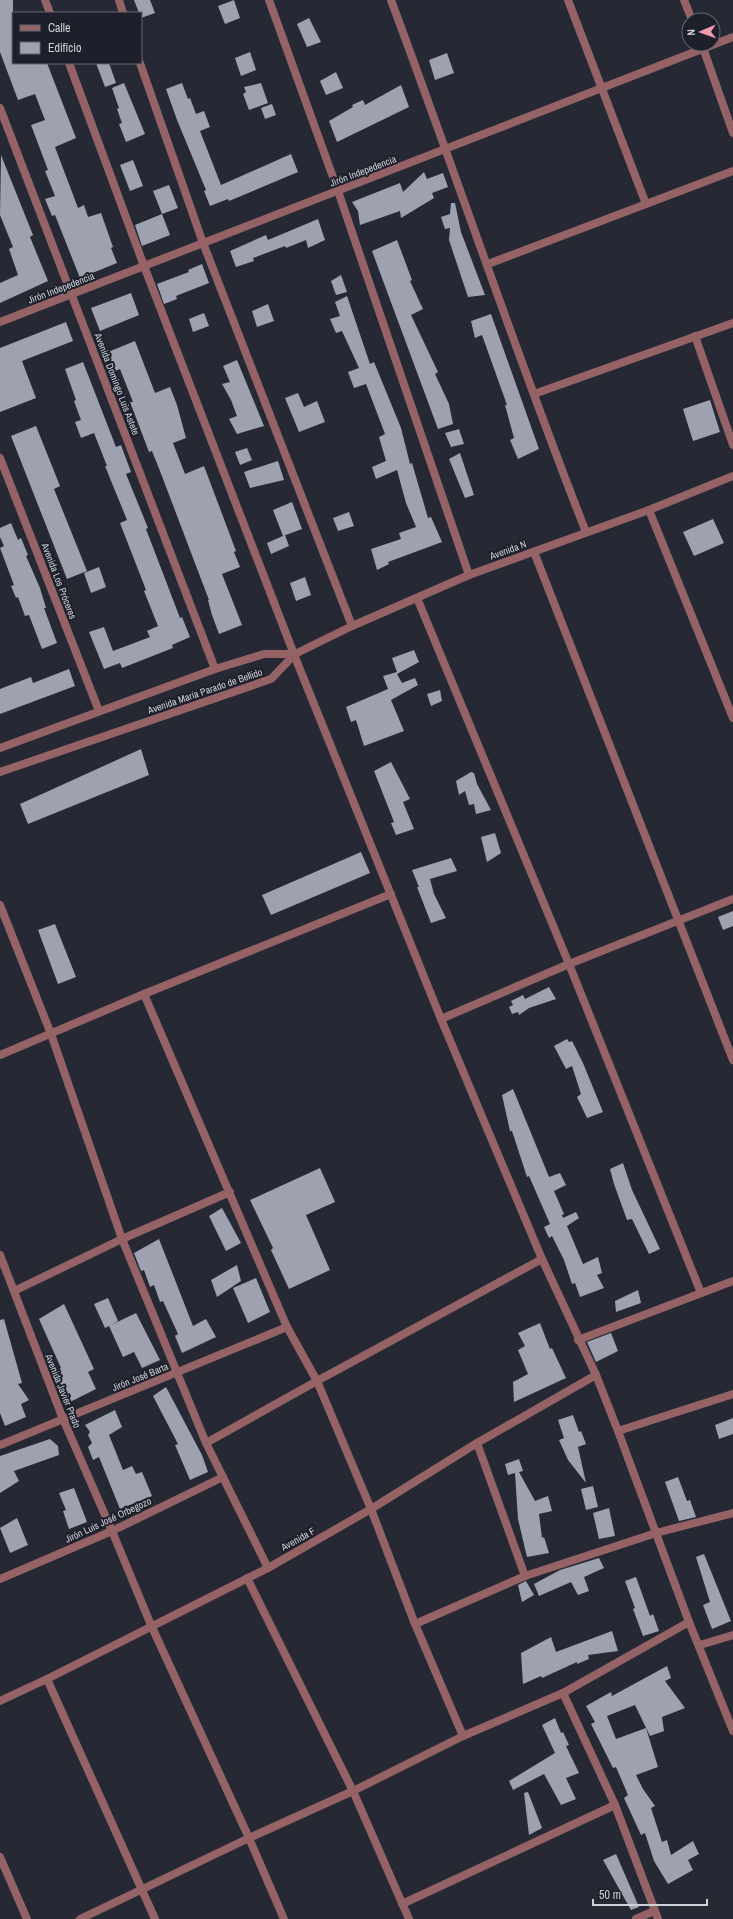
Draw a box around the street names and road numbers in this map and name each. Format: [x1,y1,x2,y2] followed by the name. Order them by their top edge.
[328,152,399,190] street label: Jirón Indepedencia
[26,269,97,307] street label: Jirón Indepedencia
[91,330,143,437] street label: Avenida Domingo Luis Astete
[487,537,528,563] street label: Avenida N
[38,540,80,621] street label: Avenida Los Próceres
[145,665,265,717] street label: Avenida María Parado de Bellido
[42,1351,84,1430] street label: Avenida Javier Prado
[110,1360,171,1394] street label: Jirón José Barta
[63,1494,154,1546] street label: Jirón Luis José Orbegozo
[278,1524,317,1554] street label: Avenida F

